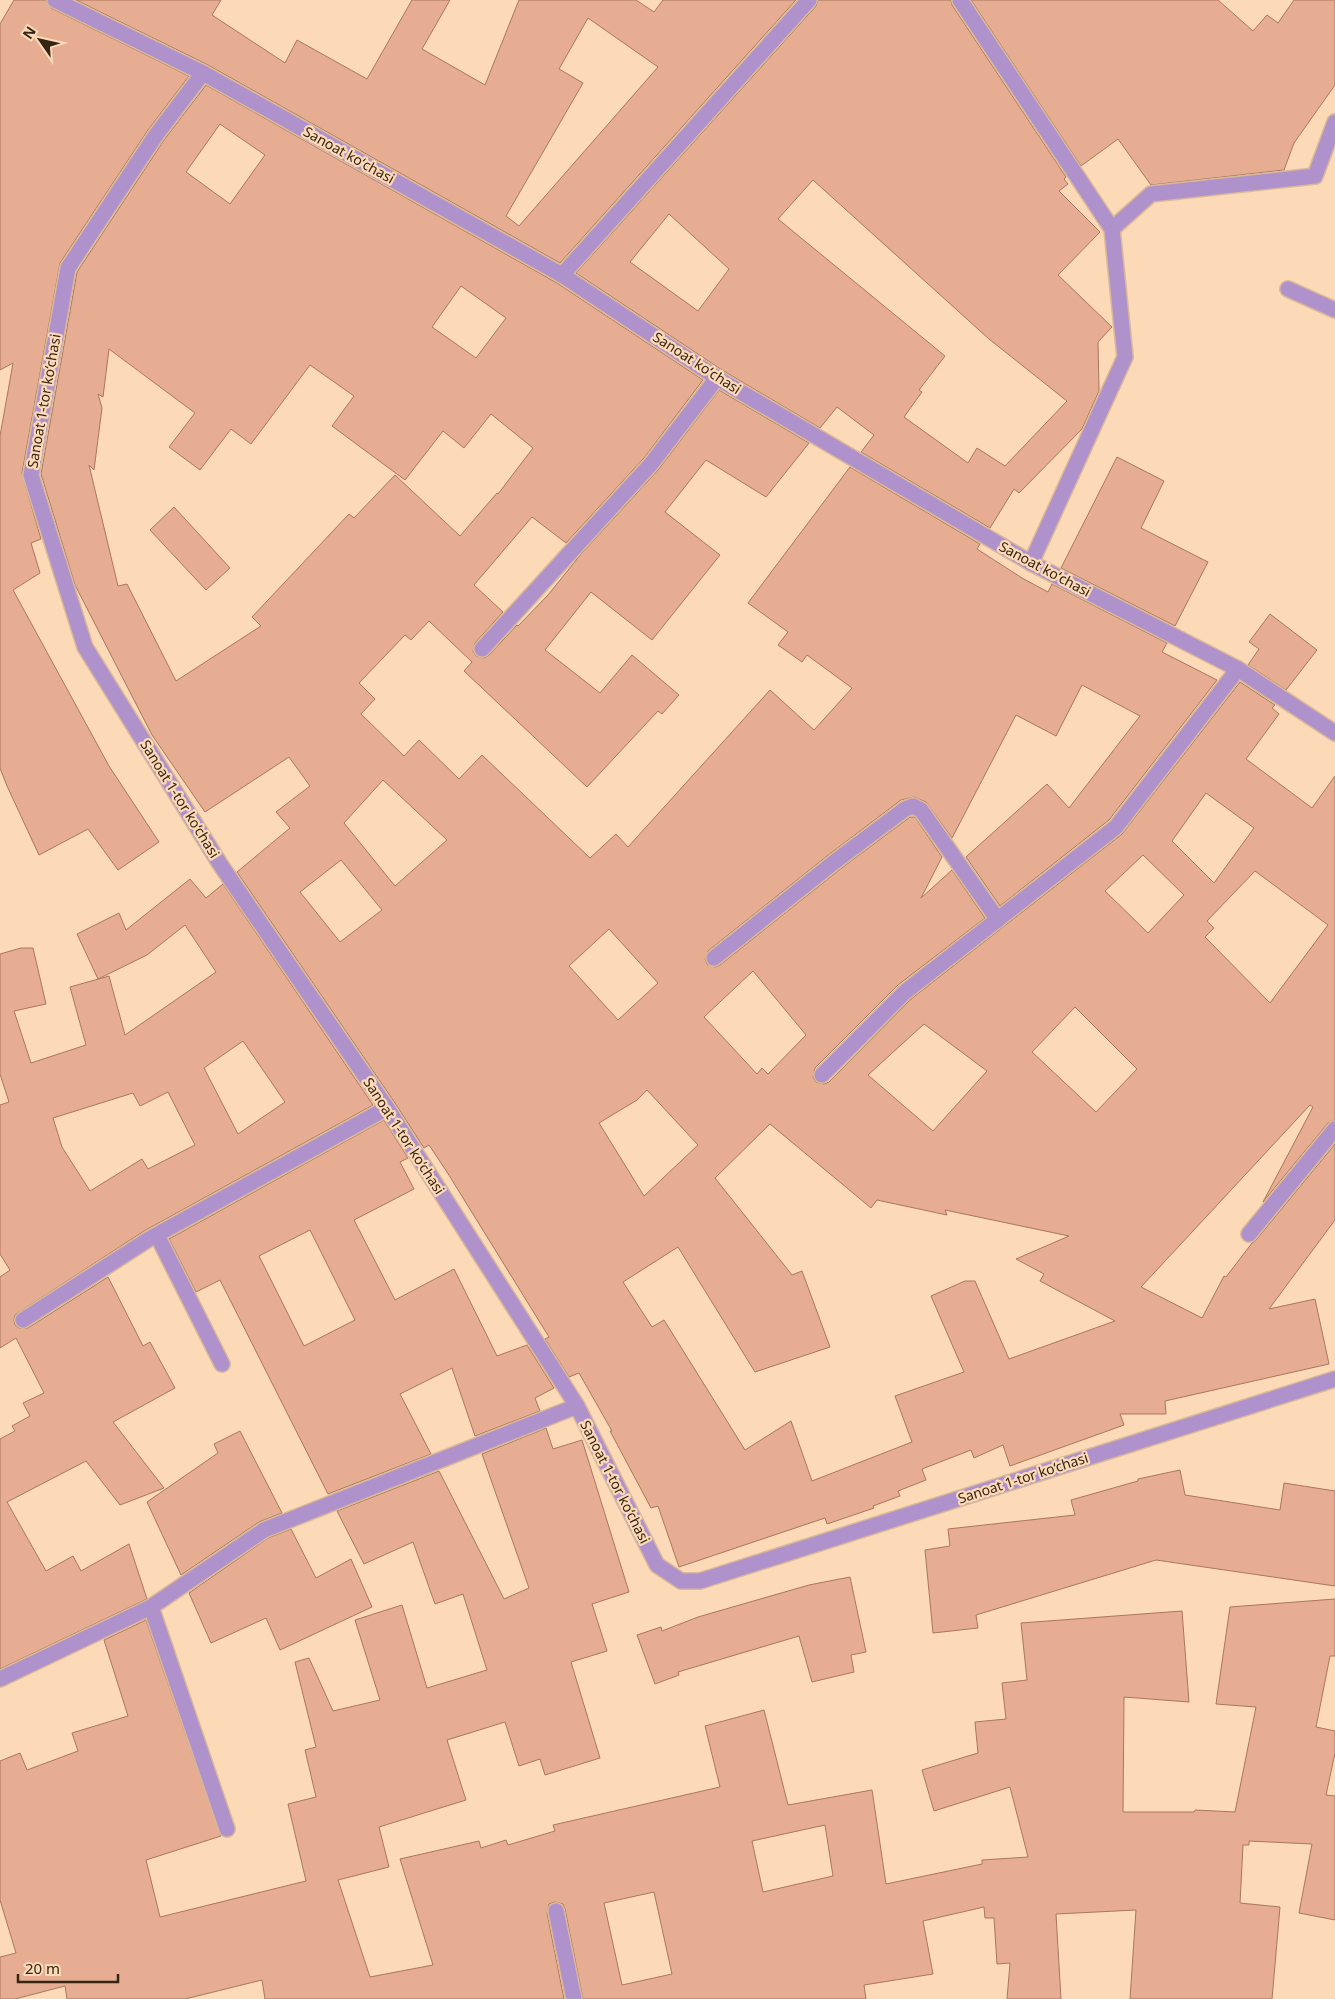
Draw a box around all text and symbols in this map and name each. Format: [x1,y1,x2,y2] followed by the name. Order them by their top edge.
[15,15,65,65] north arrow
[18,22,40,42] text: N
[300,122,398,187] street label: Sanoat koʻchasi
[650,327,745,398] street label: Sanoat koʻchasi
[22,332,65,469] street label: Sanoat 1-tor ko‘chasi
[996,536,1094,601] street label: Sanoat koʻchasi
[136,736,224,861] street label: Sanoat 1-tor ko‘chasi
[359,1074,449,1198] street label: Sanoat 1-tor ko‘chasi
[576,1417,655,1547] street label: Sanoat 1-tor ko‘chasi
[955,1448,1090,1508] street label: Sanoat 1-tor ko‘chasi
[18,1952,118,1984] scale bar
[25,1958,60,1978] text: 20 m

